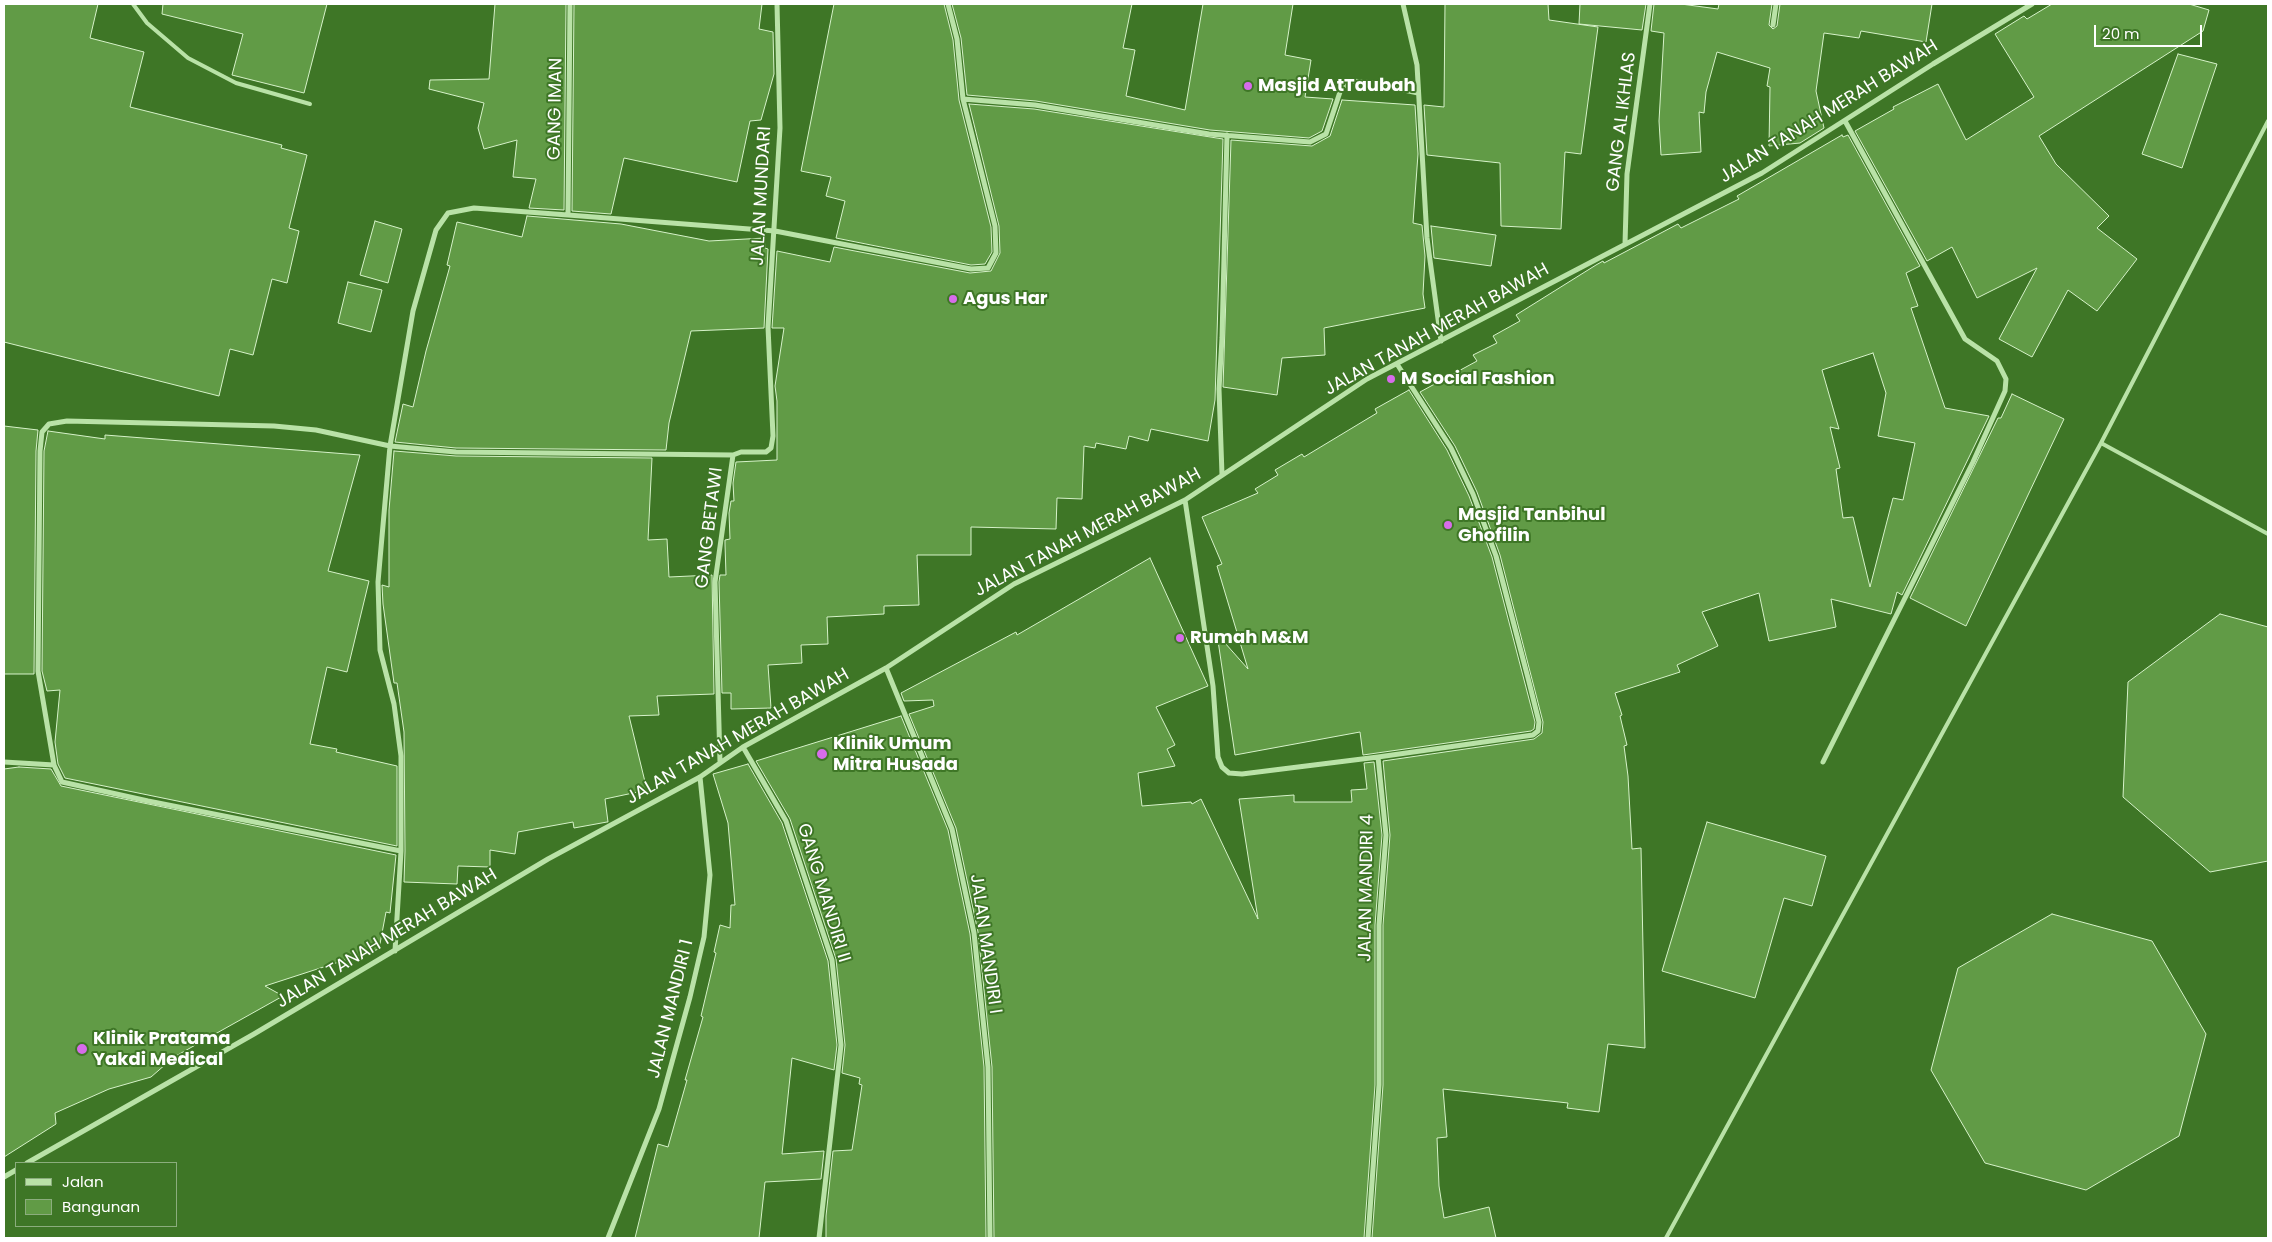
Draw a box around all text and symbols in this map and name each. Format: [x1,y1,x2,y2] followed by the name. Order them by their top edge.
[2097,15,2204,47] scale bar
[2102,23,2140,44] text: 20 m
[1716,36,1942,188] street label: JALAN TANAH MERAH BAWAH
[1603,51,1641,193] street label: GANG AL IKHLAS
[544,58,568,160] street label: GANG IMAN
[1258,75,1416,97] place label: Masjid AtTaubah
[1242,80,1254,92] marker: Masjid AtTaubah
[748,126,776,266] street label: JALAN MUNDARI
[1321,259,1553,401] street label: JALAN TANAH MERAH BAWAH
[963,288,1048,310] place label: Agus Har
[947,293,959,305] marker: Agus Har
[1401,368,1555,390] place label: M Social Fashion
[1385,373,1397,385] marker: M Social Fashion
[971,464,1205,602] street label: JALAN TANAH MERAH BAWAH
[692,466,728,590] street label: GANG BETAWI
[1458,504,1606,546] place label: Masjid Tanbihul Ghofilin
[1442,519,1454,531] marker: Masjid Tanbihul Ghofilin
[1190,627,1309,649] place label: Rumah M&M
[1174,632,1186,644] marker: Rumah M&M
[623,664,853,810] street label: JALAN TANAH MERAH BAWAH
[833,733,958,776] place label: Klinik Umum Mitra Husada
[815,747,829,761] marker: Klinik Umum Mitra Husada
[1355,814,1379,962] street label: JALAN MANDIRI 4
[792,821,854,965] street label: GANG MANDIRI II
[273,865,501,1013] street label: JALAN TANAH MERAH BAWAH
[964,873,1006,1015] street label: JALAN MANDIRI I
[643,937,699,1081] street label: JALAN MANDIRI 1
[93,1028,231,1070] place label: Klinik Pratama Yakdi Medical
[75,1042,89,1056] marker: Klinik Pratama Yakdi Medical
[15,1162,178,1227] legend
[62,1171,104,1192] text: Jalan
[62,1196,140,1217] text: Bangunan

